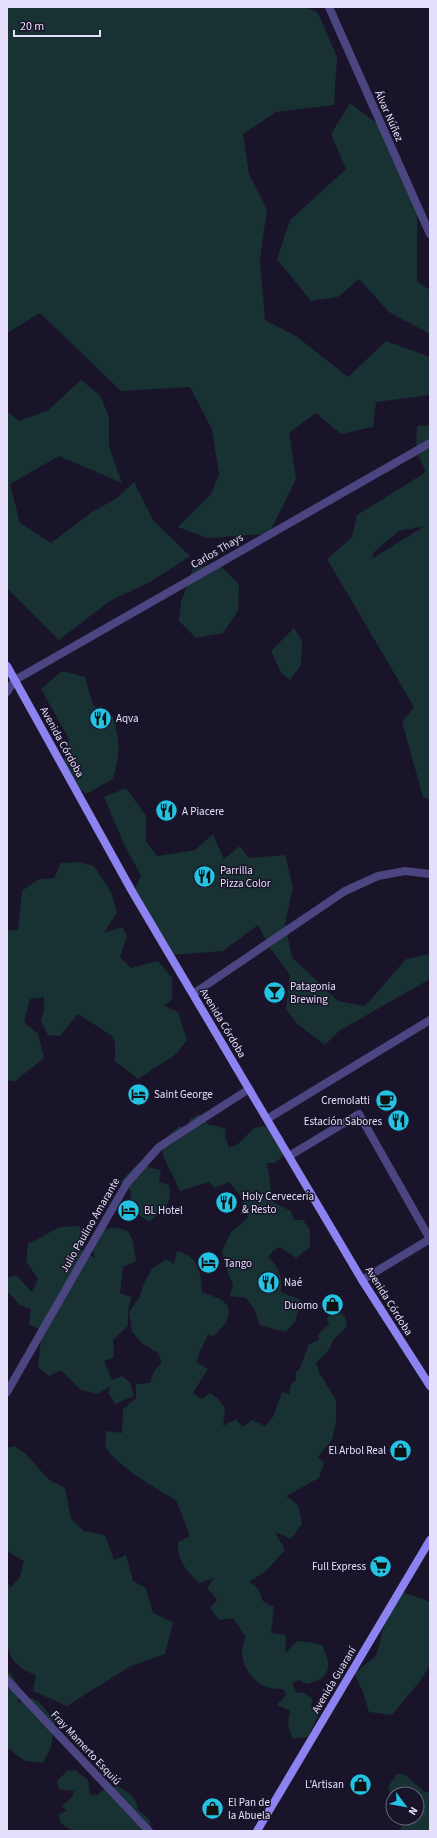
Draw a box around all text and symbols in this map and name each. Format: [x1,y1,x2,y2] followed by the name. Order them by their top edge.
[14,12,100,38] scale bar
[20,18,44,35] text: 20 m
[371,88,407,144] street label: Álvar Núñez
[188,530,246,572] street label: Carlos Thays
[36,704,88,780] street label: Avenida Córdoba
[87,705,113,731] restaurant icon: Aqva
[116,711,139,726] place label: Aqva
[153,798,179,824] restaurant icon: A Piacere
[182,804,225,819] place label: A Piacere
[192,863,218,889] restaurant icon: Parrilla Pizza Color
[220,863,271,891] place label: Parrilla Pizza Color
[262,979,288,1005] bar icon: Patagonia Brewing
[290,979,336,1007] place label: Patagonia Brewing
[196,985,250,1061] street label: Avenida Córdoba
[125,1081,151,1107] hotel icon: Saint George
[154,1087,213,1102] place label: Saint George
[373,1087,399,1113] cafe icon: Cremolatti
[321,1093,370,1108] place label: Cremolatti
[385,1108,411,1134] restaurant icon: Estación Sabores
[304,1114,382,1129] place label: Estación Sabores
[57,1175,123,1275] street label: Julio Paulino Amarante
[213,1189,239,1215] restaurant icon: Holy Cervecería & Resto
[242,1189,314,1217] place label: Holy Cervecería & Resto
[115,1197,141,1223] hotel icon: BL Hotel
[144,1203,183,1218] place label: BL Hotel
[196,1250,222,1276] hotel icon: Tango
[224,1256,252,1271] place label: Tango
[362,1264,416,1338] street label: Avenida Córdoba
[255,1269,281,1295] restaurant icon: Naé
[284,1275,303,1290] place label: Naé
[320,1292,346,1318] shop icon: Duomo
[284,1298,318,1313] place label: Duomo
[388,1437,414,1463] shop icon: El Arbol Real
[329,1443,386,1458] place label: El Arbol Real
[368,1553,394,1579] supermarket icon: Full Express
[312,1559,366,1574] place label: Full Express
[308,1644,360,1716] street label: Avenida Guaraní
[48,1708,124,1788] street label: Fray Mamerto Esquiú
[347,1771,373,1797] shop icon: L'Artisan
[305,1777,344,1792] place label: L'Artisan
[385,1786,425,1826] north arrow
[200,1795,226,1821] shop icon: El Pan de la Abuela
[228,1795,270,1823] place label: El Pan de la Abuela
[405,1804,421,1818] text: N

